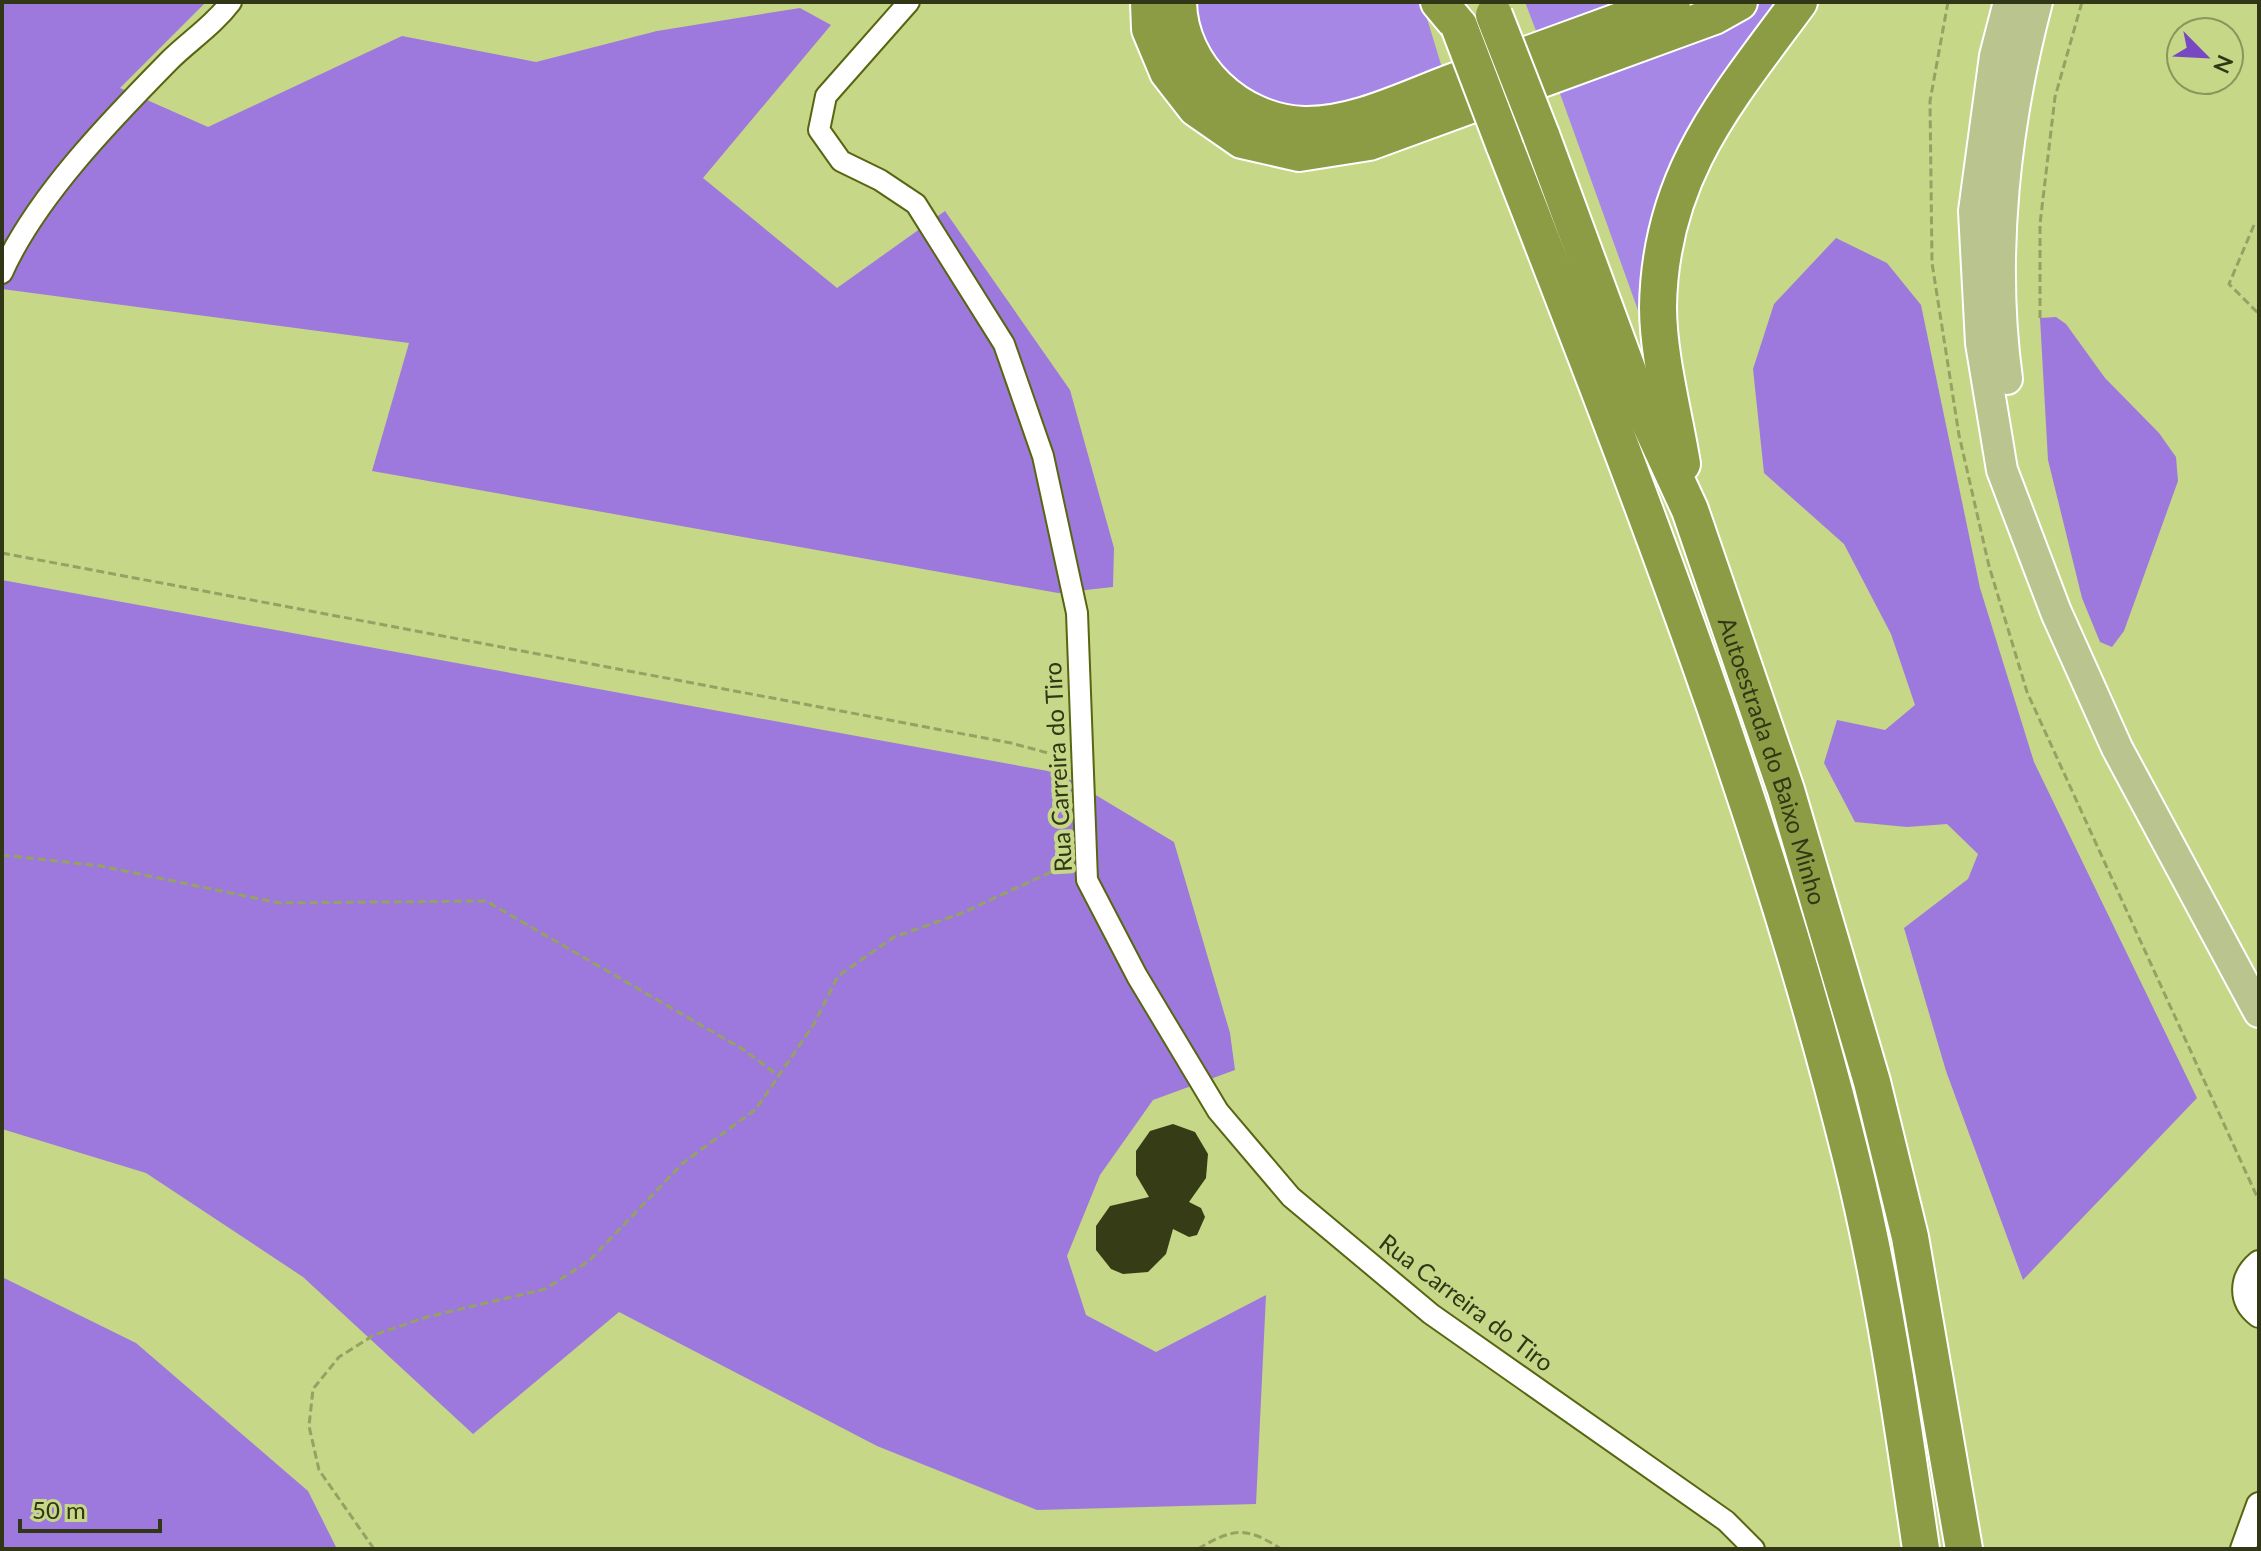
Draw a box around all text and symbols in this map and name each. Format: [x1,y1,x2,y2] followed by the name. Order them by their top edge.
[2165,16,2245,96] north arrow
[2208,51,2240,78] text: N
[1713,613,1833,908] street label: Autoestrada do Baixo Minho
[1037,661,1077,873] street label: Rua Carreira do Tiro
[1374,1227,1560,1377] street label: Rua Carreira do Tiro
[20,1483,160,1533] scale bar
[32,1495,86,1524] text: 50 m

